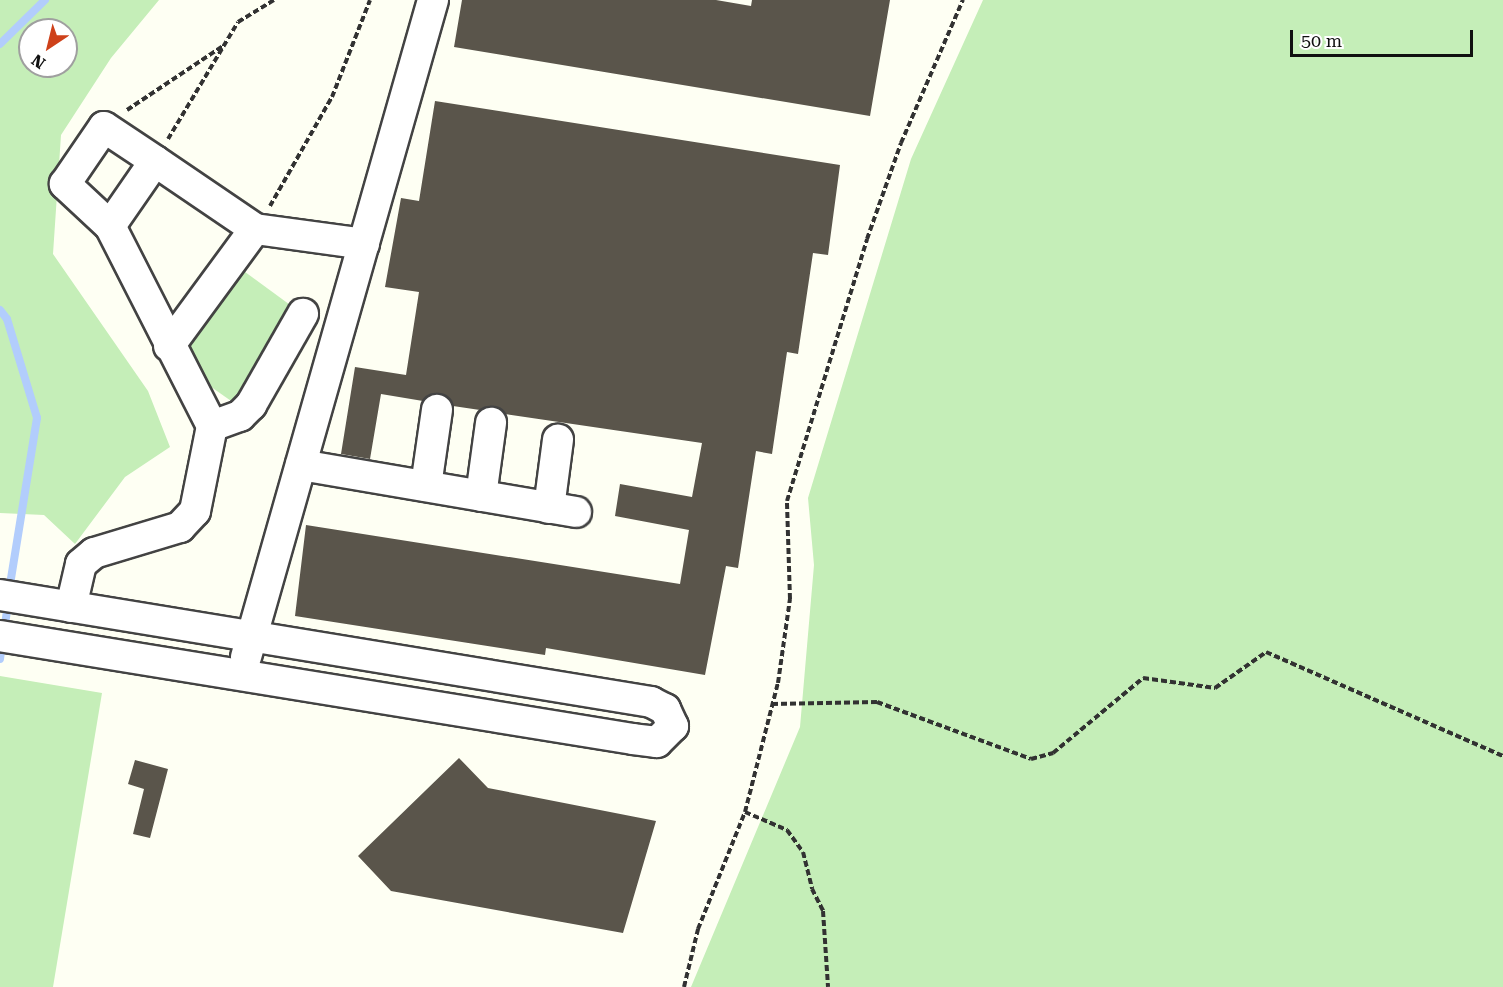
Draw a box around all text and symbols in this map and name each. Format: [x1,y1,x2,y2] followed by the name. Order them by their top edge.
[18,18,78,78] north arrow
[1293,18,1476,56] scale bar
[1301,30,1342,51] text: 50 m
[28,50,49,73] text: N

